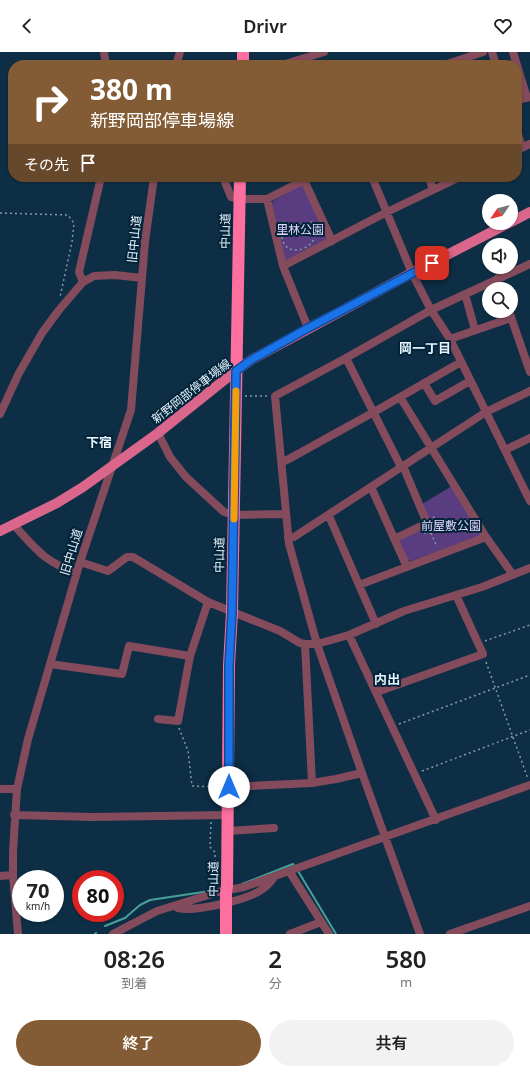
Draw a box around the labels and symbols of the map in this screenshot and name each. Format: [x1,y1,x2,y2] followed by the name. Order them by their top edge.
[482,194,518,230] north arrow
[216,213,234,249] street label: 中山道
[123,214,145,264] street label: 旧中山道
[276,221,324,238] park label: 里林公園
[415,246,449,280] pin
[399,339,451,357] district label: 岡一丁目
[148,355,234,427] street label: 新野岡部停車場線
[86,433,112,451] district label: 下宿
[421,517,481,534] park label: 前屋敷公園
[56,527,86,577] street label: 旧中山道
[210,537,228,573] street label: 中山道
[374,670,400,688] district label: 内出
[208,766,250,808] position arrow
[204,861,222,897] street label: 中山道
[72,870,124,922] speed limit sign: 80

